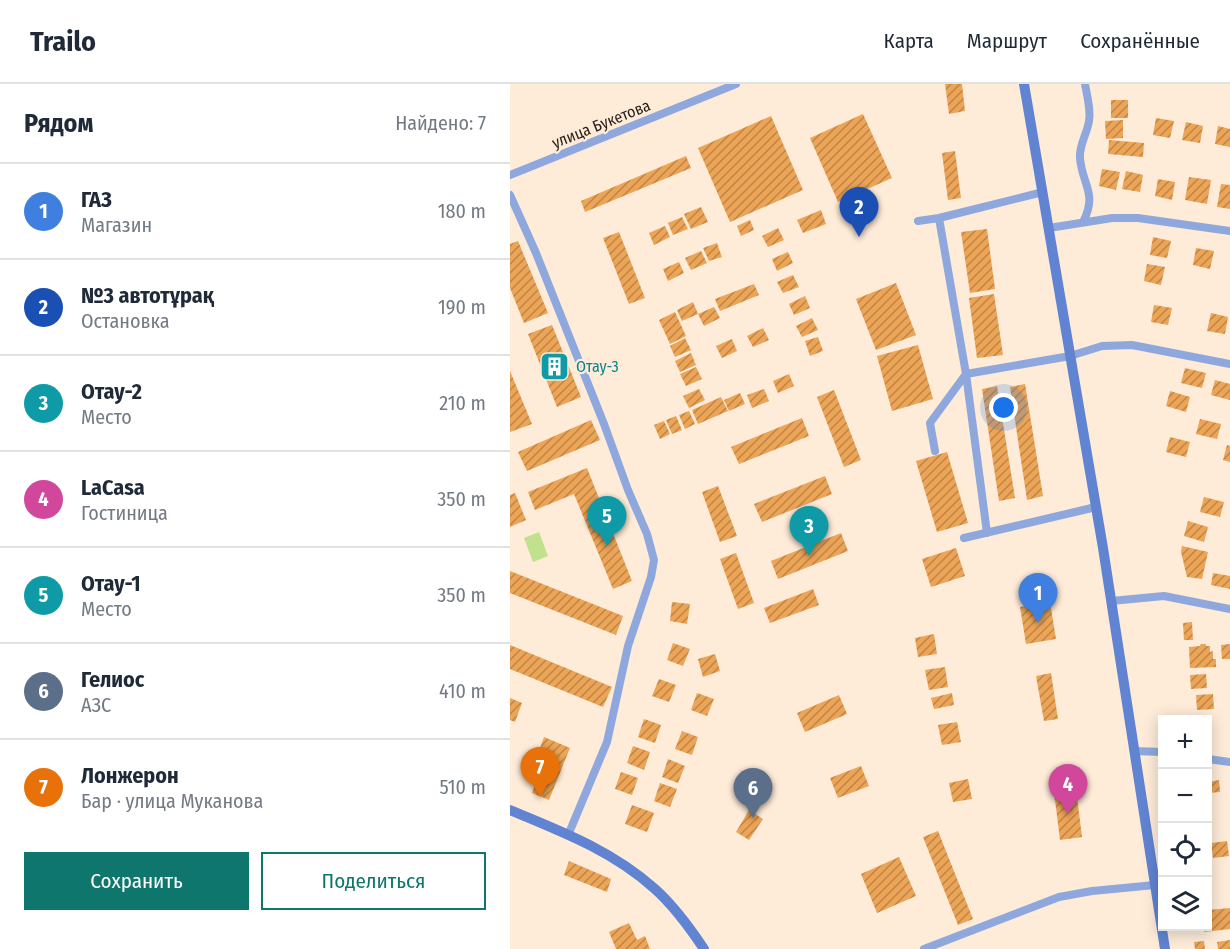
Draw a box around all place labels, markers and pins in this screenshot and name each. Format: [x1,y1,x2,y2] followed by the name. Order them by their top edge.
[840,188,878,237] pin: 2
[539,350,571,382] building icon: Отау-3
[576,357,619,376] place label: Отау-3
[588,496,626,546] pin: 5
[790,506,828,556] pin: 3
[1018,574,1058,623] pin: 1
[520,748,560,797] pin: 7
[1048,764,1088,814] pin: 4
[734,768,772,818] pin: 6

